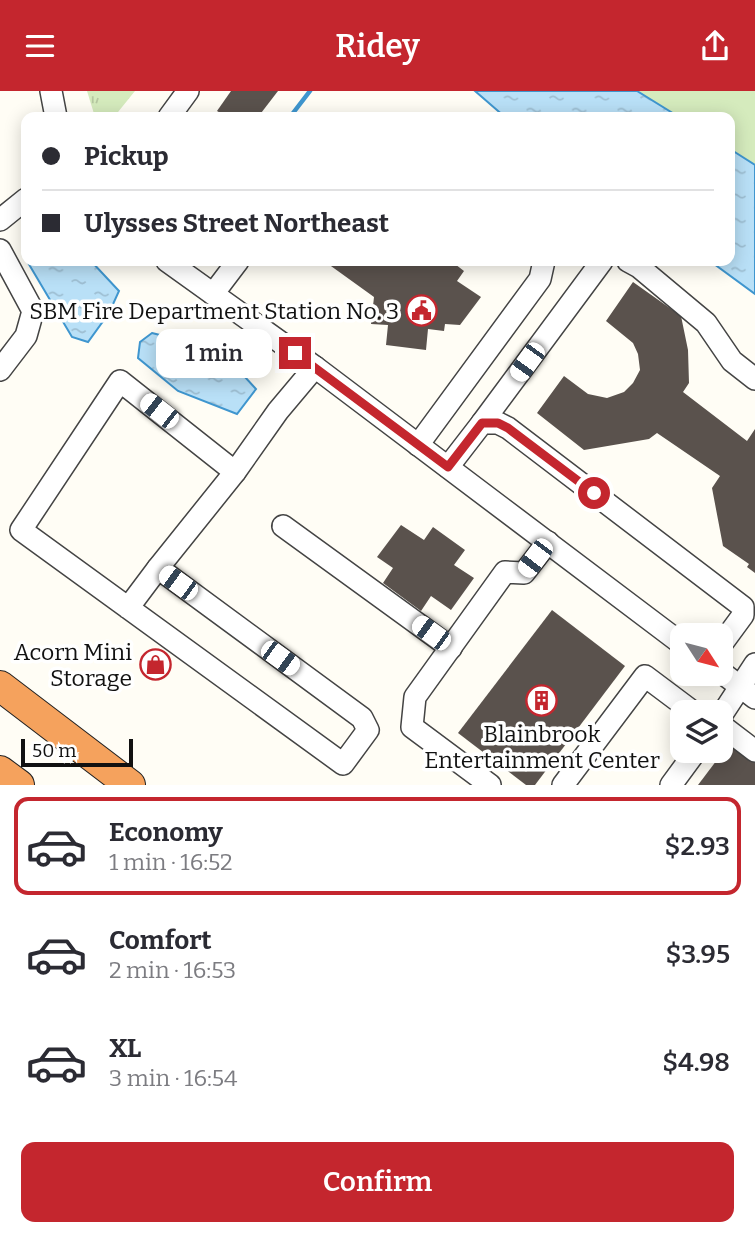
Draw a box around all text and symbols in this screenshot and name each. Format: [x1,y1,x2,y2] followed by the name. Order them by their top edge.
[21,27,59,65] icon: menu
[335,27,420,65] text: Ridey
[696,27,734,65] icon: share
[84,141,169,172] text: Pickup
[84,208,389,239] text: Ulysses Street Northeast
[405,294,439,328] public building icon: SBM Fire Department Station No. 3
[29,297,399,325] place label: SBM Fire Department Station No. 3
[155,329,270,377] callout: 1 min
[279,337,311,369] route end
[185,339,243,367] text: 1 min
[507,339,548,385] car
[136,390,183,432] car
[578,477,610,509] route start
[514,535,557,581] car
[155,562,202,604] car
[408,612,455,654] car
[670,623,733,686] north arrow
[670,623,733,763] map controls
[257,637,304,679] car
[14,638,132,692] place label: Acorn Mini Storage
[138,648,172,682] shop icon: Acorn Mini Storage
[525,683,559,717] building icon: Blainbrook Entertainment Center
[670,700,733,763] button: layers
[424,720,660,774] place label: Blainbrook Entertainment Center
[21,736,133,767] scale bar
[32,739,76,762] text: 50 m
[25,815,88,878] icon: car
[109,817,223,848] text: Economy
[665,831,730,862] text: $2.93
[109,848,232,876] text: 1 min · 16:52
[25,923,88,986] icon: car
[109,925,212,956] text: Comfort
[666,939,730,970] text: $3.95
[109,956,236,984] text: 2 min · 16:53
[25,1031,88,1094] icon: car
[109,1033,141,1064] text: XL
[662,1047,730,1078] text: $4.98
[109,1064,238,1092] text: 3 min · 16:54
[21,1142,734,1222] button: Confirm

